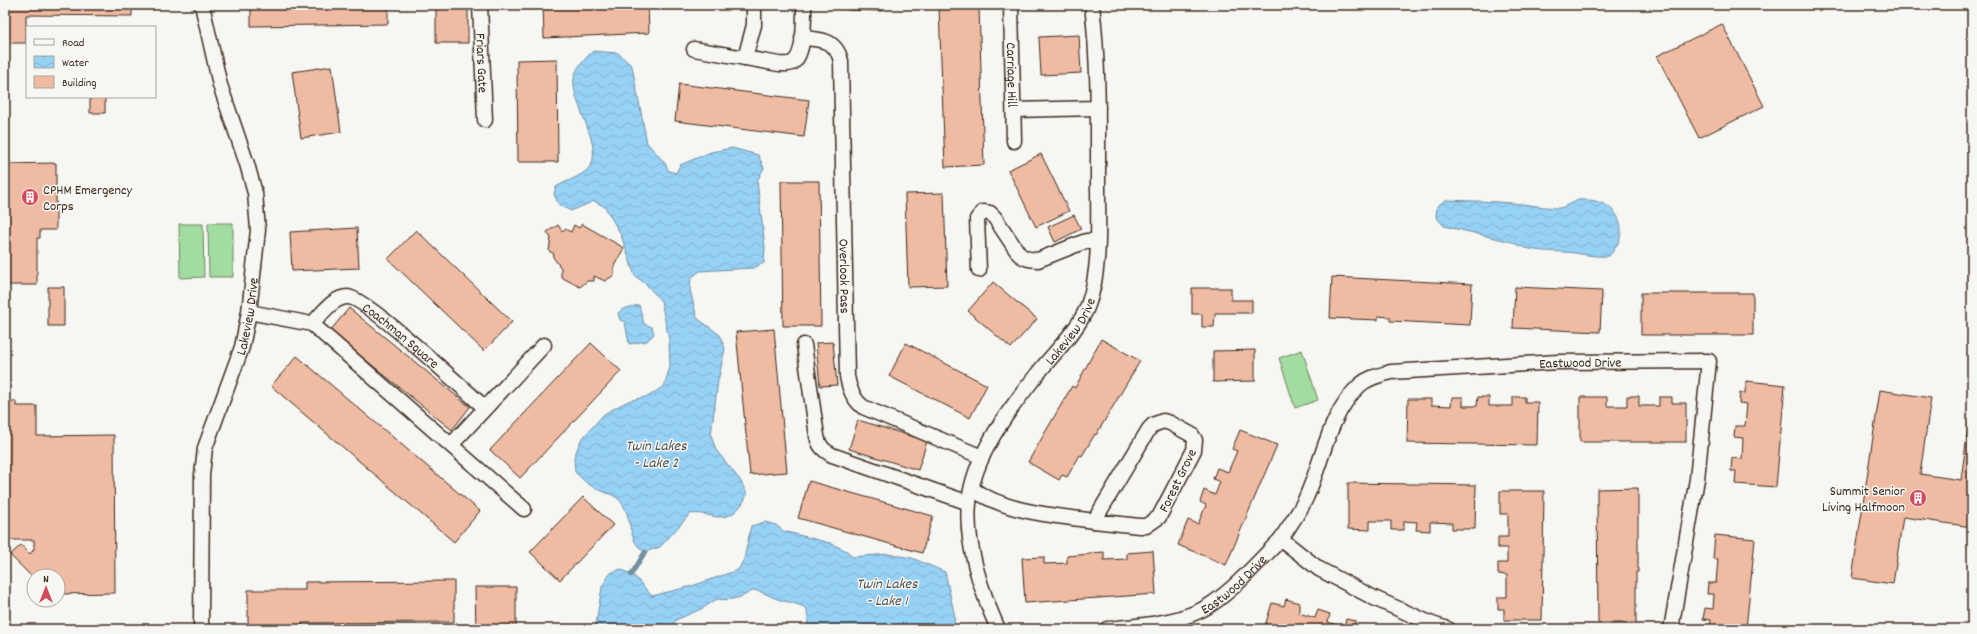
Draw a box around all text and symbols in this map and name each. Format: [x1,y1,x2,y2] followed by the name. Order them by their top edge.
[26,26,156,98] legend
[469,33,492,93] street label: Friars Gate
[62,35,84,52] text: Road
[1000,42,1021,108] street label: Carriage Hill
[62,55,89,72] text: Water
[62,75,97,92] text: Building
[43,181,133,217] place label: CPHM Emergency Corps
[20,187,40,207] building icon: CPHM Emergency Corps
[832,239,854,314] street label: Overlook Pass
[232,277,265,358] street label: Lakeview Drive
[1041,295,1102,370] street label: Lakeview Drive
[358,299,443,374] street label: Coachman Square
[1539,354,1622,375] street label: Eastwood Drive
[625,436,687,475] water label: Twin Lakes - Lake 2
[1155,446,1203,516] street label: Forest Grove
[1822,482,1906,518] place label: Summit Senior Living Halfmoon
[1908,488,1928,508] building icon: Summit Senior Living Halfmoon
[1198,551,1272,620] street label: Eastwood Drive
[26,568,66,608] north arrow
[43,572,49,588] text: N
[856,574,918,613] water label: Twin Lakes - Lake 1

